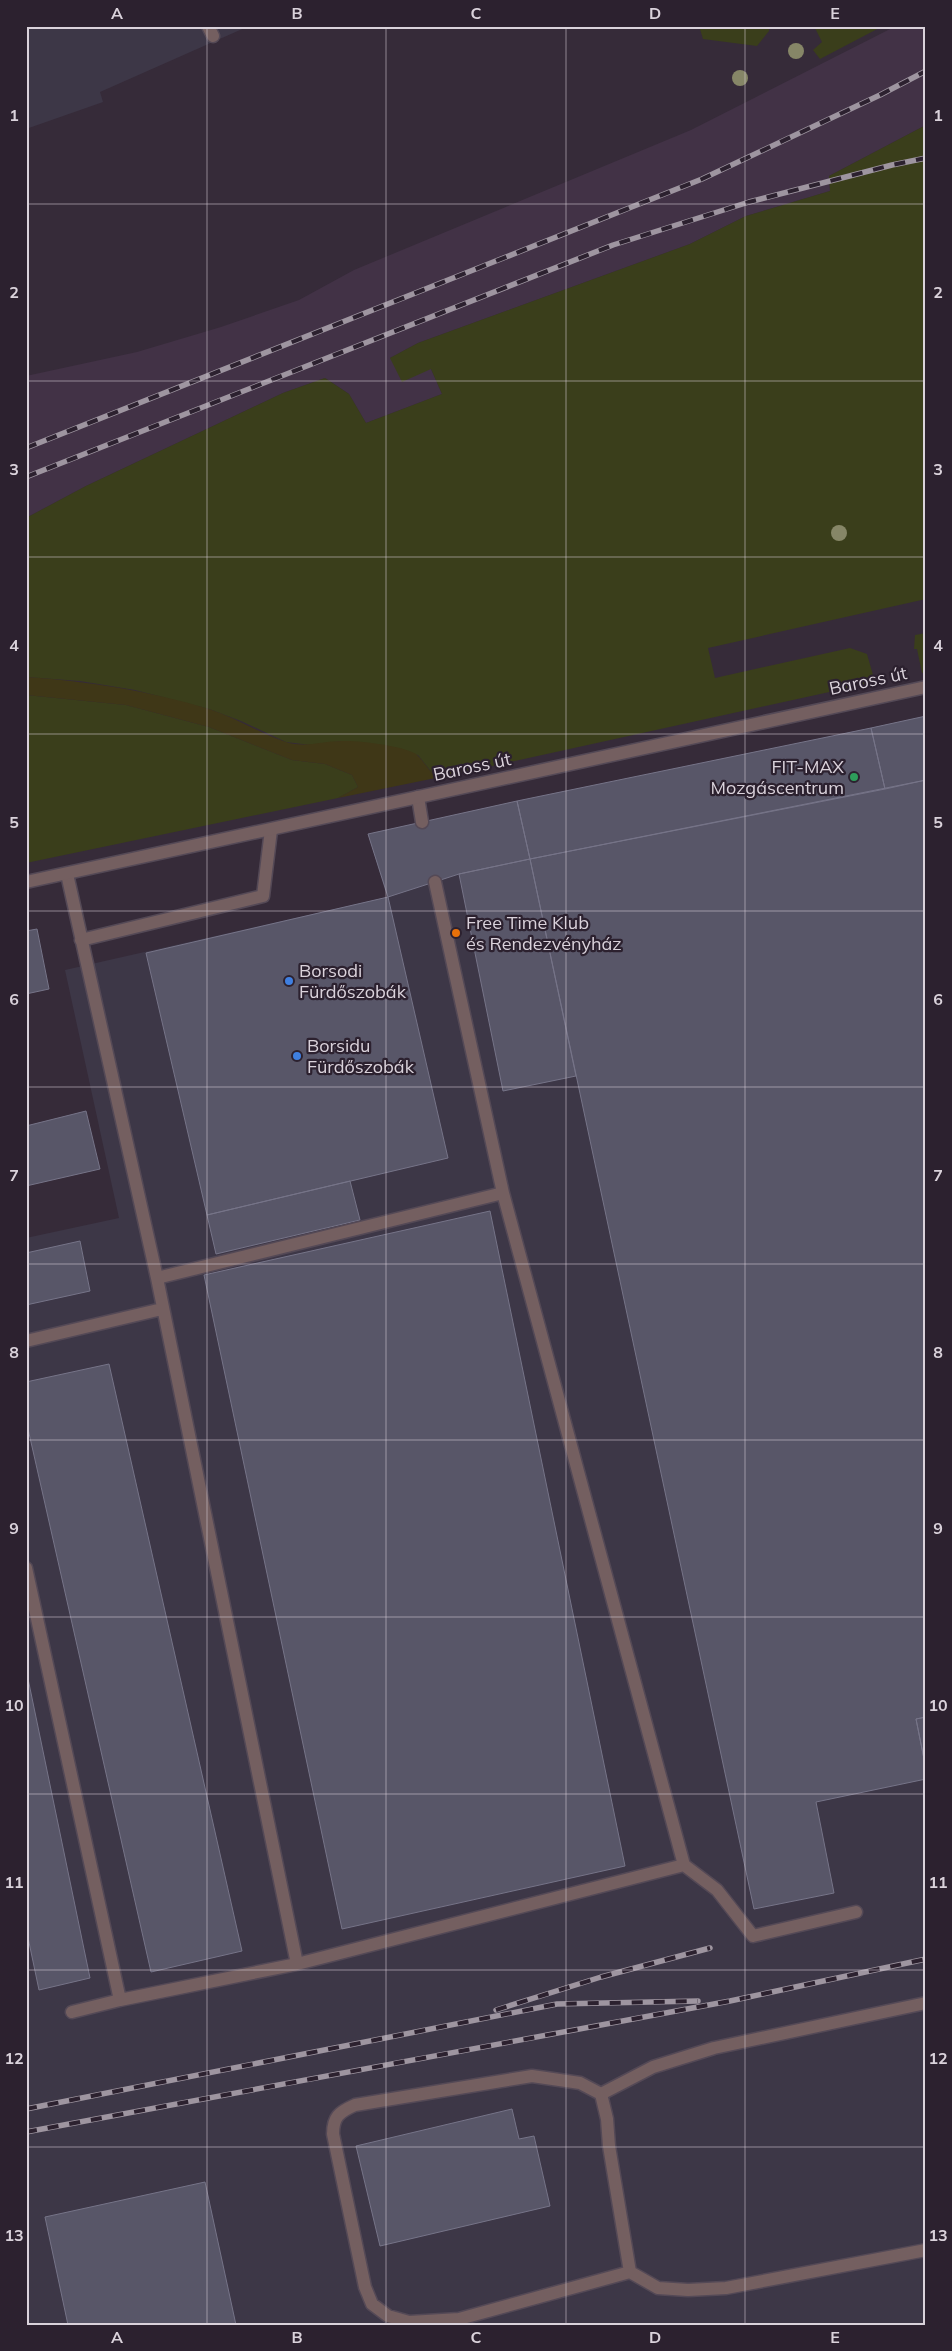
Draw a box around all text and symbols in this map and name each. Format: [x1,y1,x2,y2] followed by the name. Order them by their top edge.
[111,3,123,23] text: A
[291,3,303,23] text: B
[471,3,482,23] text: C
[649,3,661,23] text: D
[830,3,840,23] text: E
[9,105,19,125] text: 1
[933,105,943,125] text: 1
[9,282,19,302] text: 2
[933,282,943,302] text: 2
[9,459,19,479] text: 3
[933,459,943,479] text: 3
[9,635,19,655] text: 4
[933,635,943,655] text: 4
[827,661,909,700] street label: Baross út
[431,747,513,786] street label: Baross út
[711,755,844,799] place label: FIT-MAX Mozgáscentrum
[848,771,860,783] marker: FIT-MAX Mozgáscentrum
[9,812,19,832] text: 5
[933,812,943,832] text: 5
[466,911,622,955] place label: Free Time Klub és Rendezvényház
[450,927,462,939] marker: Free Time Klub és Rendezvényház
[299,959,407,1003] place label: Borsodi Fürdőszobák
[283,975,295,987] marker: Borsodi Fürdőszobák
[9,989,19,1009] text: 6
[933,989,943,1009] text: 6
[307,1034,415,1078] place label: Borsidu Fürdőszobák
[291,1050,303,1062] marker: Borsidu Fürdőszobák
[9,1165,19,1185] text: 7
[933,1165,943,1185] text: 7
[9,1342,19,1362] text: 8
[933,1342,943,1362] text: 8
[9,1518,19,1538] text: 9
[933,1518,943,1538] text: 9
[4,1695,24,1715] text: 10
[928,1695,948,1715] text: 10
[4,1872,24,1892] text: 11
[928,1872,948,1892] text: 11
[4,2048,24,2068] text: 12
[928,2048,948,2068] text: 12
[4,2225,24,2245] text: 13
[928,2225,948,2245] text: 13
[111,2327,123,2347] text: A
[291,2327,303,2347] text: B
[471,2327,482,2347] text: C
[649,2327,661,2347] text: D
[830,2327,840,2347] text: E

